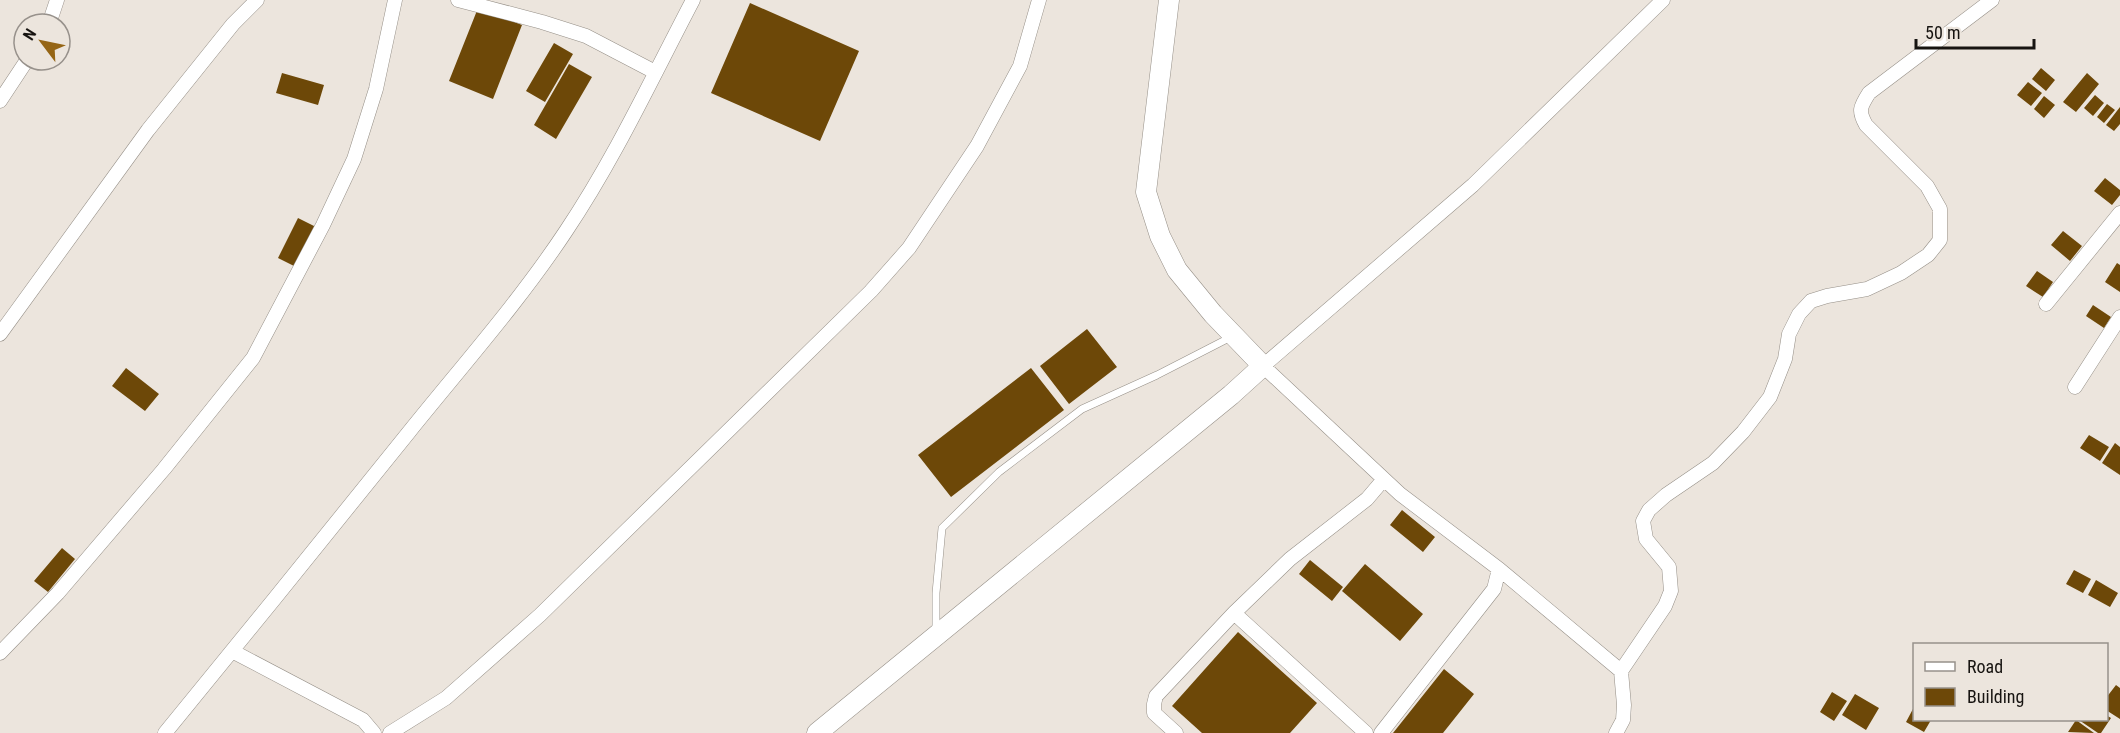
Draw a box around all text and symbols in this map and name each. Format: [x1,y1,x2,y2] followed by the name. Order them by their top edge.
[12,12,72,72] north arrow
[1916,12,2034,50] scale bar
[1925,22,1960,43] text: 50 m
[19,25,40,44] text: N
[1913,643,2108,721] legend
[1967,656,2003,677] text: Road
[1967,686,2024,707] text: Building

